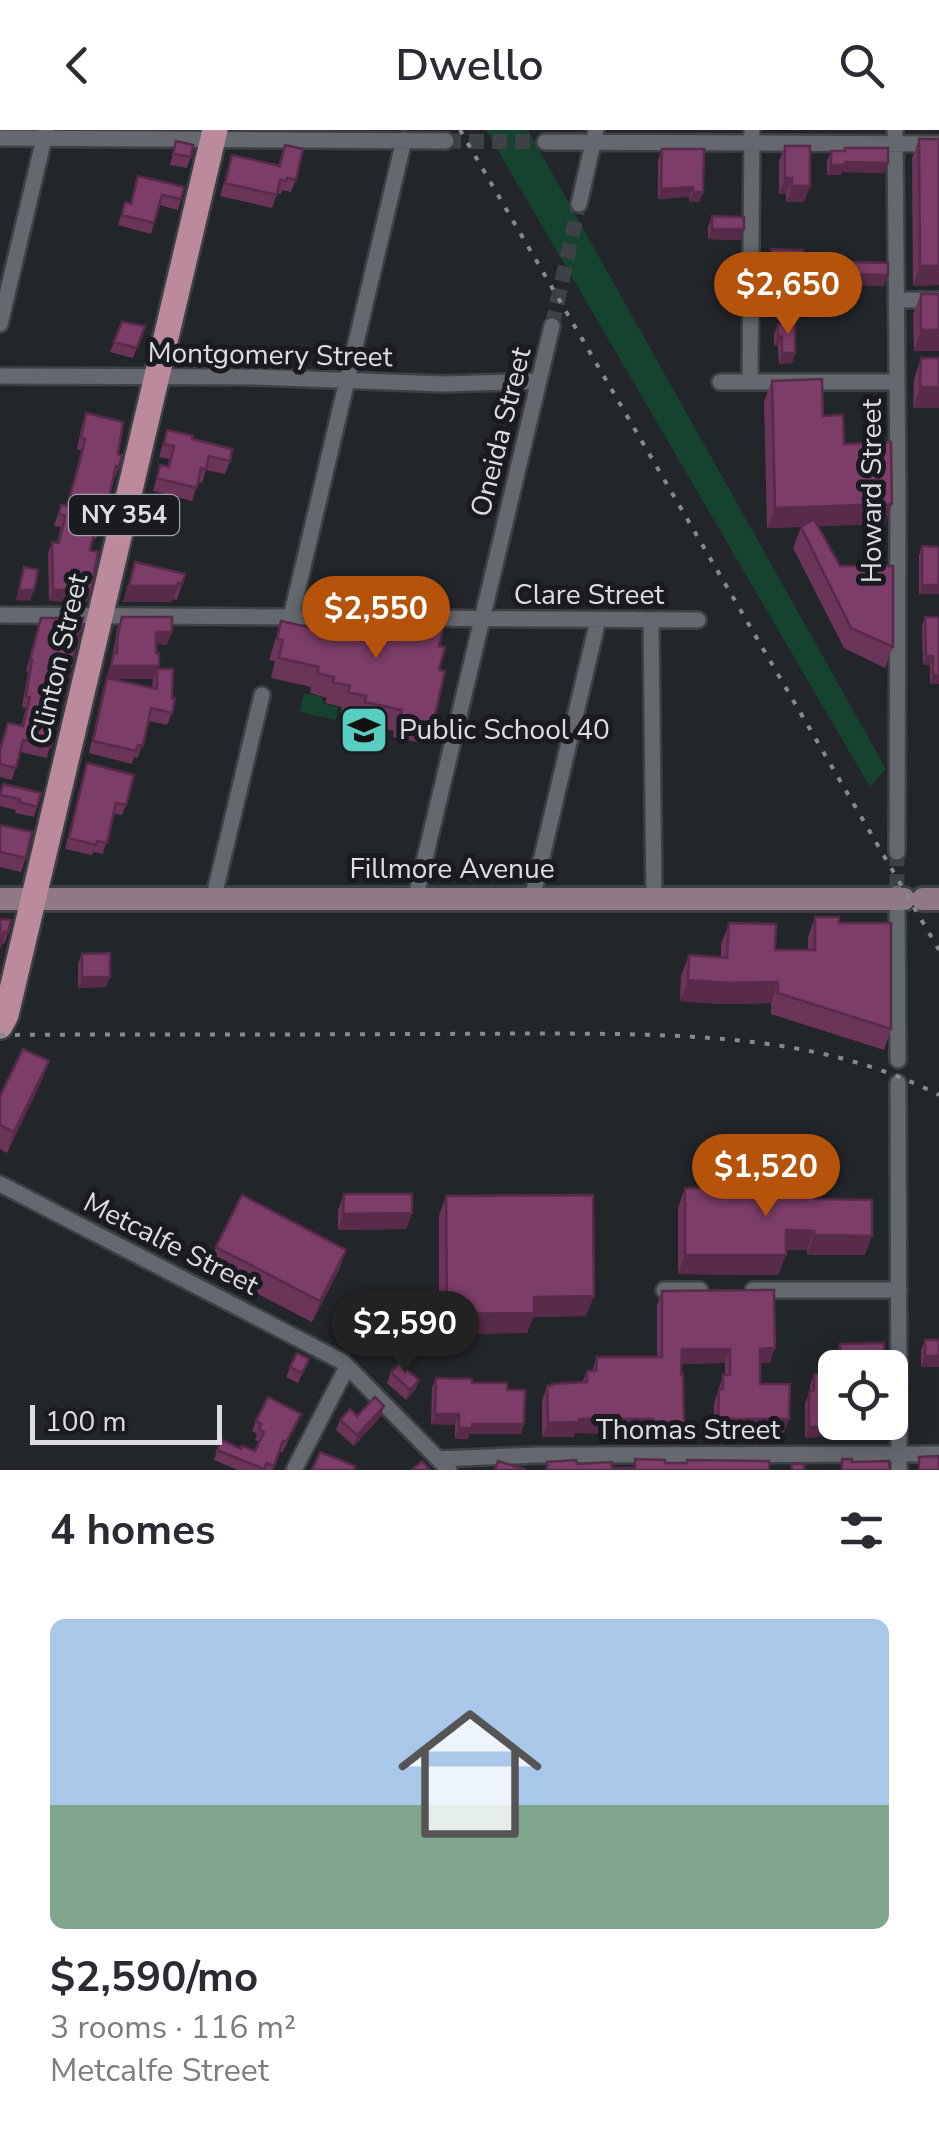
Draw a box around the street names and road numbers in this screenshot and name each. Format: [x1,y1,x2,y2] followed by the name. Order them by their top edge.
[147,334,393,376] street label: Montgomery Street
[462,343,540,521] street label: Oneida Street
[853,399,891,583] street label: Howard Street
[69,495,179,535] road number: NY 354
[21,570,97,748] street label: Clinton Street
[514,576,664,614] street label: Clare Street
[349,850,555,888] street label: Fillmore Avenue
[77,1184,265,1305] street label: Metcalfe Street
[596,1411,780,1449] street label: Thomas Street

